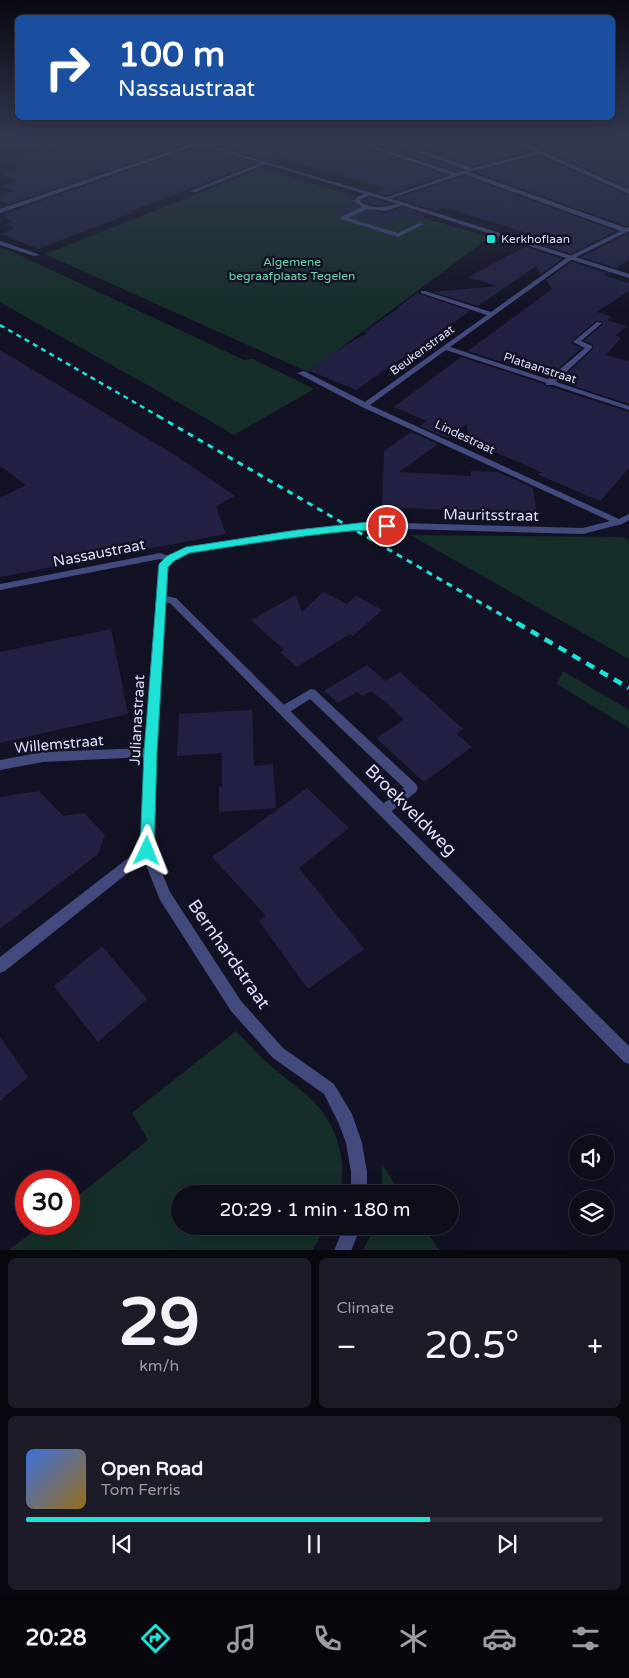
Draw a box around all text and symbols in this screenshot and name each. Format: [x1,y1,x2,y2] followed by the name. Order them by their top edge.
[118,34,225,76] text: 100 m
[35,35,100,100] icon: right
[118,76,255,102] text: Nassaustraat
[501,232,570,246] place label: Kerkhoflaan
[485,233,497,245] marker: Kerkhoflaan
[229,255,355,283] park label: Algemene begraafplaats Tegelen
[387,322,457,378] street label: Beukenstraat
[502,350,579,386] street label: Plataanstraat
[433,417,498,457] street label: Lindestraat
[366,505,408,547] pin
[443,505,539,525] street label: Mauritsstraat
[373,512,401,540] icon: arrive
[51,535,147,571] street label: Nassaustraat
[126,674,148,766] street label: Julianastraat
[14,731,105,757] street label: Willemstraat
[360,759,462,861] street label: Broekveldweg
[120,824,172,876] position arrow
[183,895,275,1013] street label: Bernhardstraat
[569,1135,614,1235] map controls
[569,1135,614,1180] button: sound
[15,1170,80,1235] speed limit sign: 30
[569,1190,614,1235] button: layers
[219,1199,411,1221] text: 20:29 · 1 min · 180 m
[118,1284,200,1363] text: 29
[337,1298,394,1318] text: Climate
[424,1323,519,1369] text: 20.5°
[337,1330,356,1364] text: −
[587,1330,603,1364] text: +
[139,1356,179,1376] text: km/h
[101,1458,203,1480] text: Open Road
[101,1480,180,1500] text: Tom Ferris
[108,1530,136,1558] icon: previous
[300,1530,328,1558] icon: pause
[493,1530,521,1558] icon: next
[138,1621,173,1656] icon: directions
[224,1621,259,1656] icon: music
[310,1621,345,1656] icon: phone
[396,1621,431,1656] icon: climate
[482,1621,517,1656] icon: car
[568,1621,603,1656] icon: filters
[26,1625,87,1651] text: 20:28

